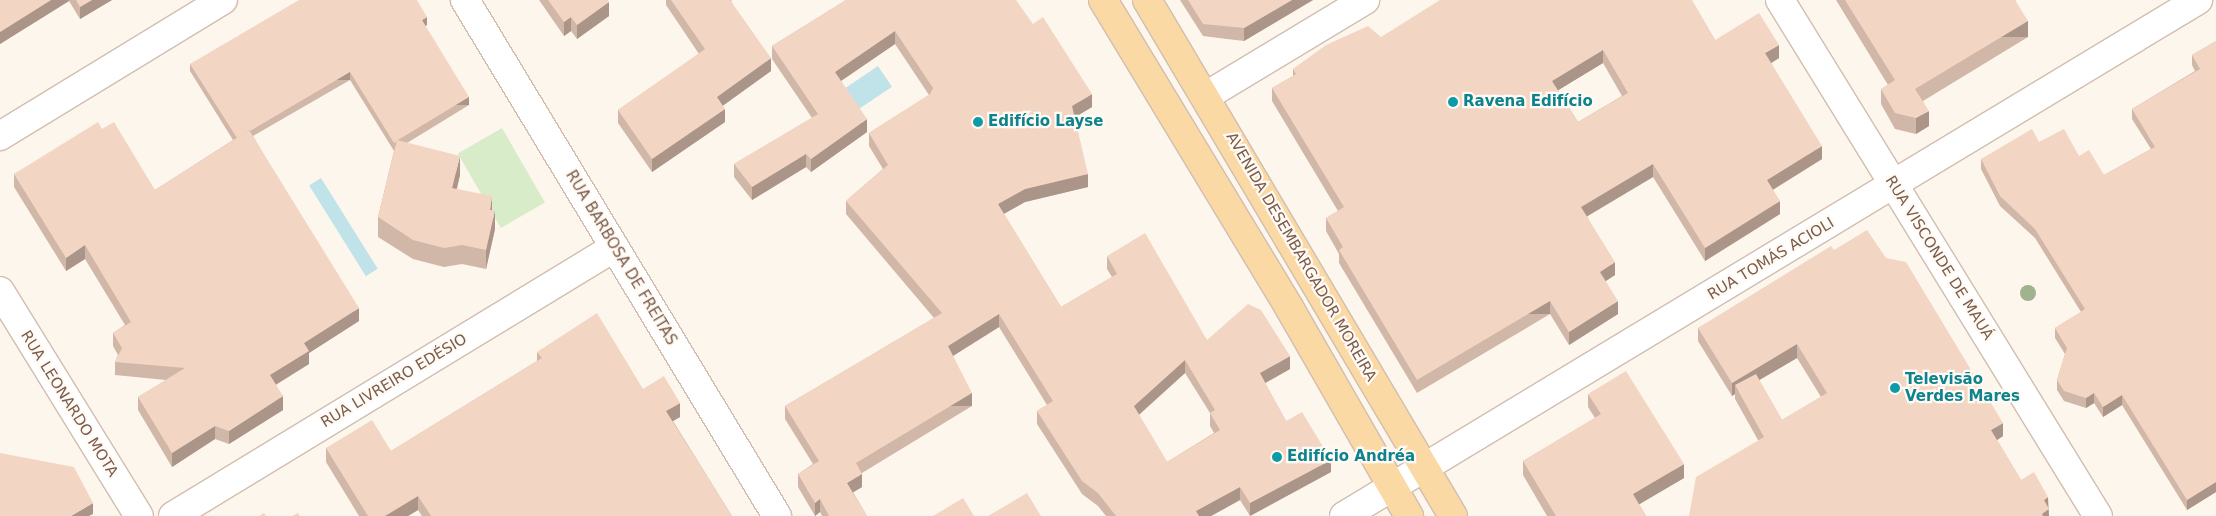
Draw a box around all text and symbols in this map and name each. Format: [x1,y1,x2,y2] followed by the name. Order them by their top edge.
[1463,93,1593,111] place label: Ravena Edifício
[1447,96,1459,108] marker: Ravena Edifício
[988,113,1103,131] place label: Edifício Layse
[972,116,984,128] marker: Edifício Layse
[1222,129,1380,385] street label: AVENIDA DESEMBARGADOR MOREIRA
[562,167,680,349] street label: RUA BARBOSA DE FREITAS
[1881,173,1997,343] street label: RUA VISCONDE DE MAUÁ
[1704,214,1838,304] street label: RUA TOMÁS ACIOLI
[17,328,121,480] street label: RUA LEONARDO MOTA
[318,330,470,432] street label: RUA LIVREIRO EDÉSIO
[1905,370,2020,405] place label: Televisão Verdes Mares
[1889,382,1901,394] marker: Televisão Verdes Mares
[1287,448,1415,466] place label: Edifício Andréa
[1271,451,1283,463] marker: Edifício Andréa

